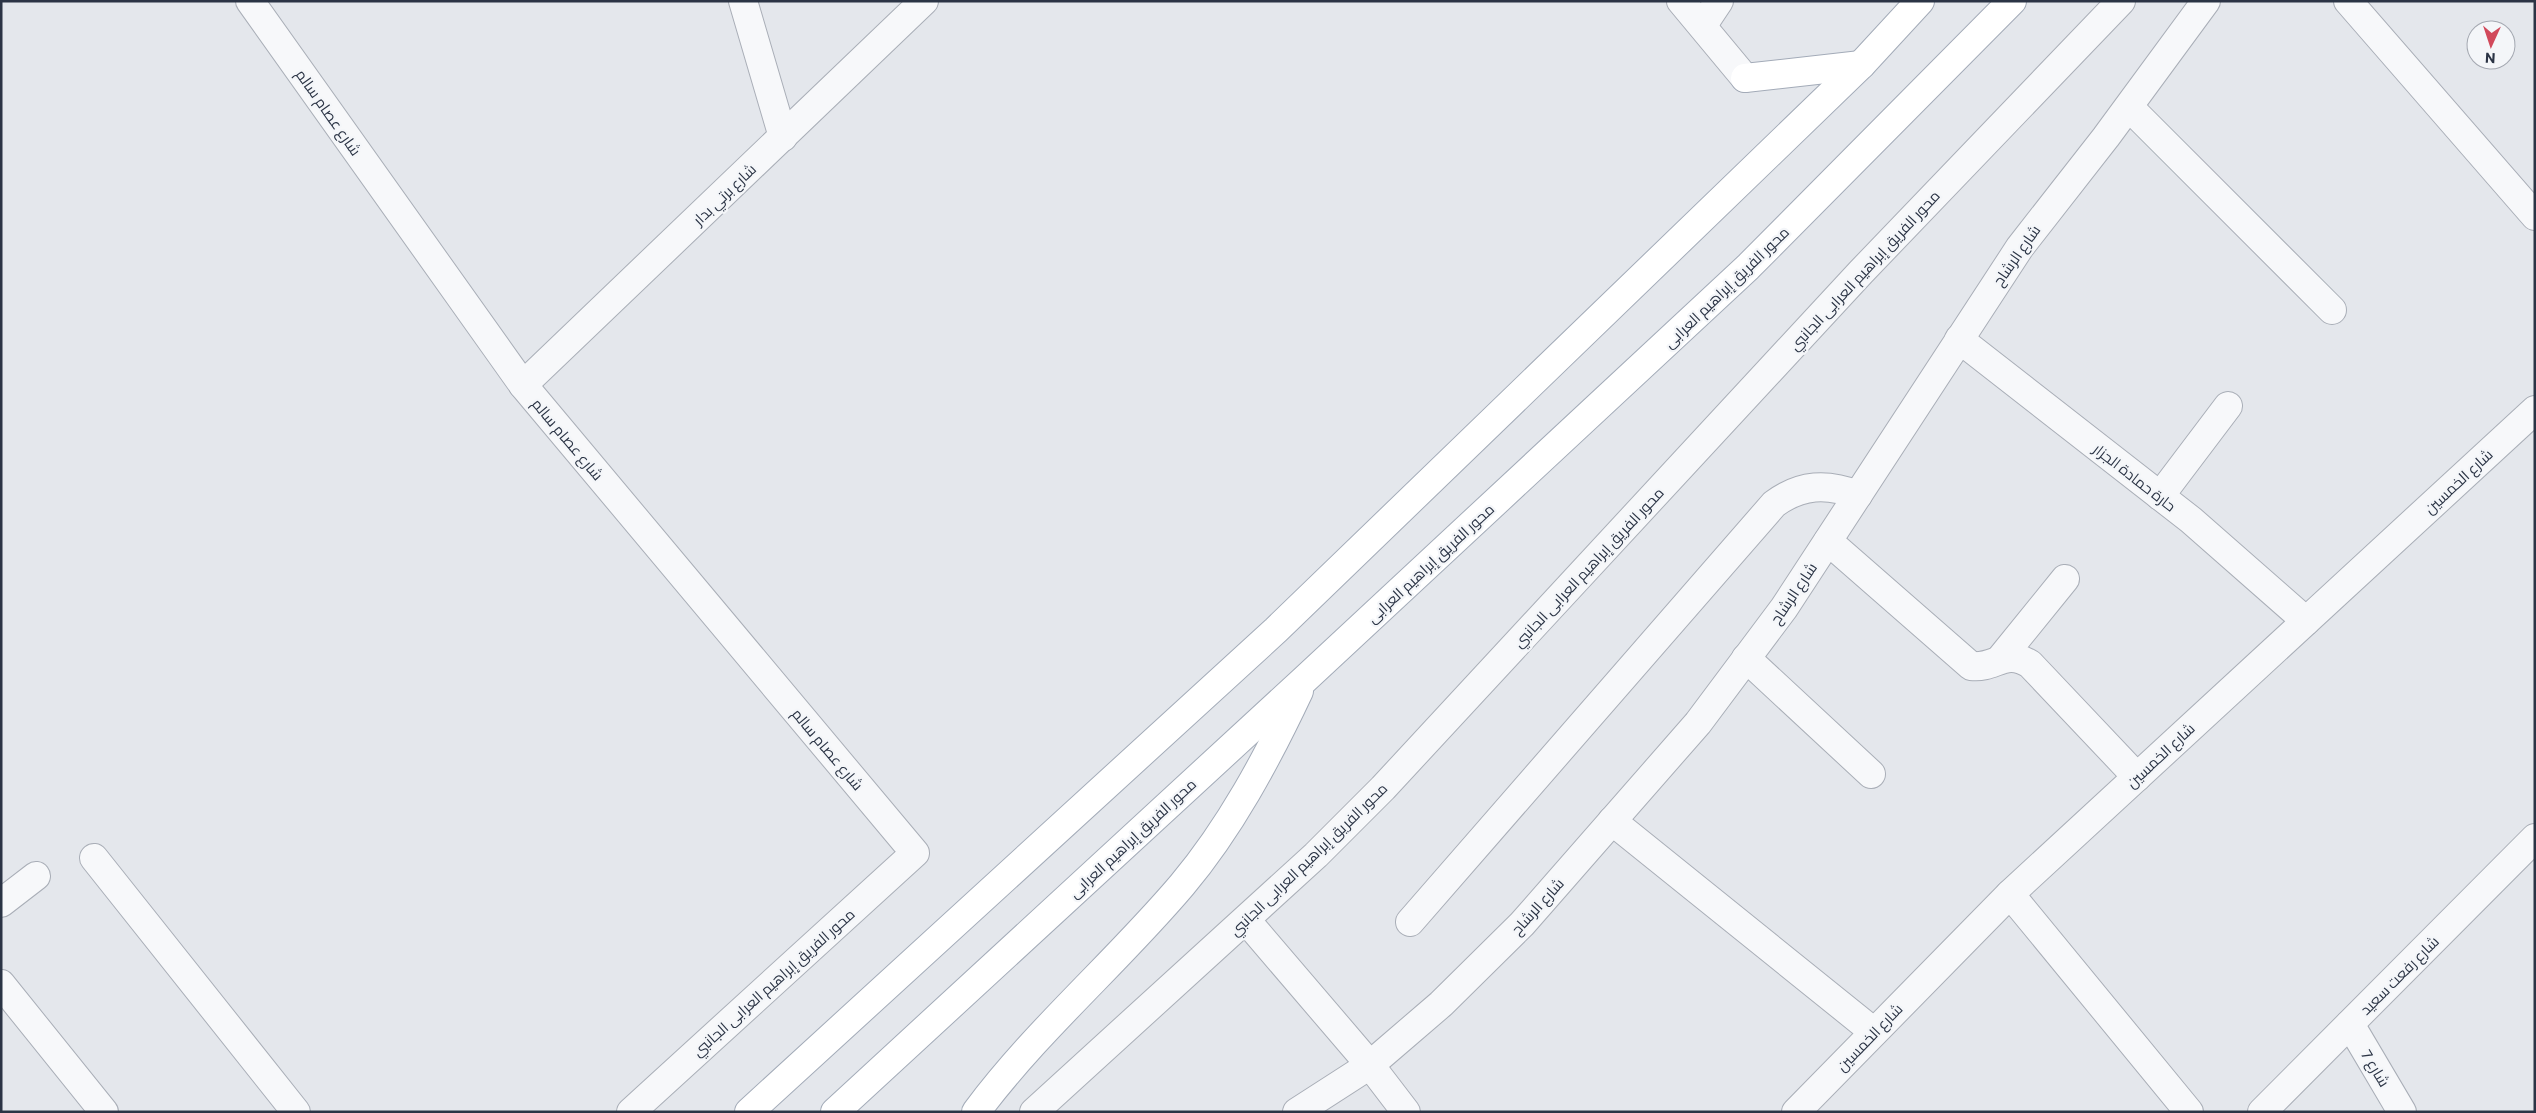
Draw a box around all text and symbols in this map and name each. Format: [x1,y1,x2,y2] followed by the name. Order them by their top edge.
[2466,20,2516,70] north arrow
[2485,50,2496,67] text: N
[290,65,365,160] street label: شارع عصام سالم
[688,160,762,232] street label: شارع برتي بدار
[1785,186,1946,356] street label: محور الفريق إبراهيم العرابى الجانبي
[1989,221,2046,291] street label: شارع الرشاح
[1660,222,1794,353] street label: محور الفريق إبراهيم العرابى
[526,394,607,485] street label: شارع عصام سالم
[2089,439,2180,516] street label: حارة حمادة الجزار
[2420,445,2498,519] street label: شارع الخمسين
[1509,483,1670,653] street label: محور الفريق إبراهيم العرابى الجانبي
[1363,499,1499,628] street label: محور الفريق إبراهيم العرابى
[1766,559,1823,629] street label: شارع الرشاح
[786,704,867,795] street label: شارع عصام سالم
[2122,719,2200,793] street label: شارع الخمسين
[1065,774,1201,903] street label: محور الفريق إبراهيم العرابى
[1225,779,1393,942] street label: محور الفريق إبراهيم العرابى الجانبي
[1507,874,1569,940] street label: شارع الرشاح
[688,904,861,1063] street label: محور الفريق إبراهيم العرابى الجانبي
[2356,932,2444,1020] street label: شارع رفعت سعيد
[1832,999,1908,1077] street label: شارع الخمسين
[2355,1046,2394,1091] street label: شارع 7

